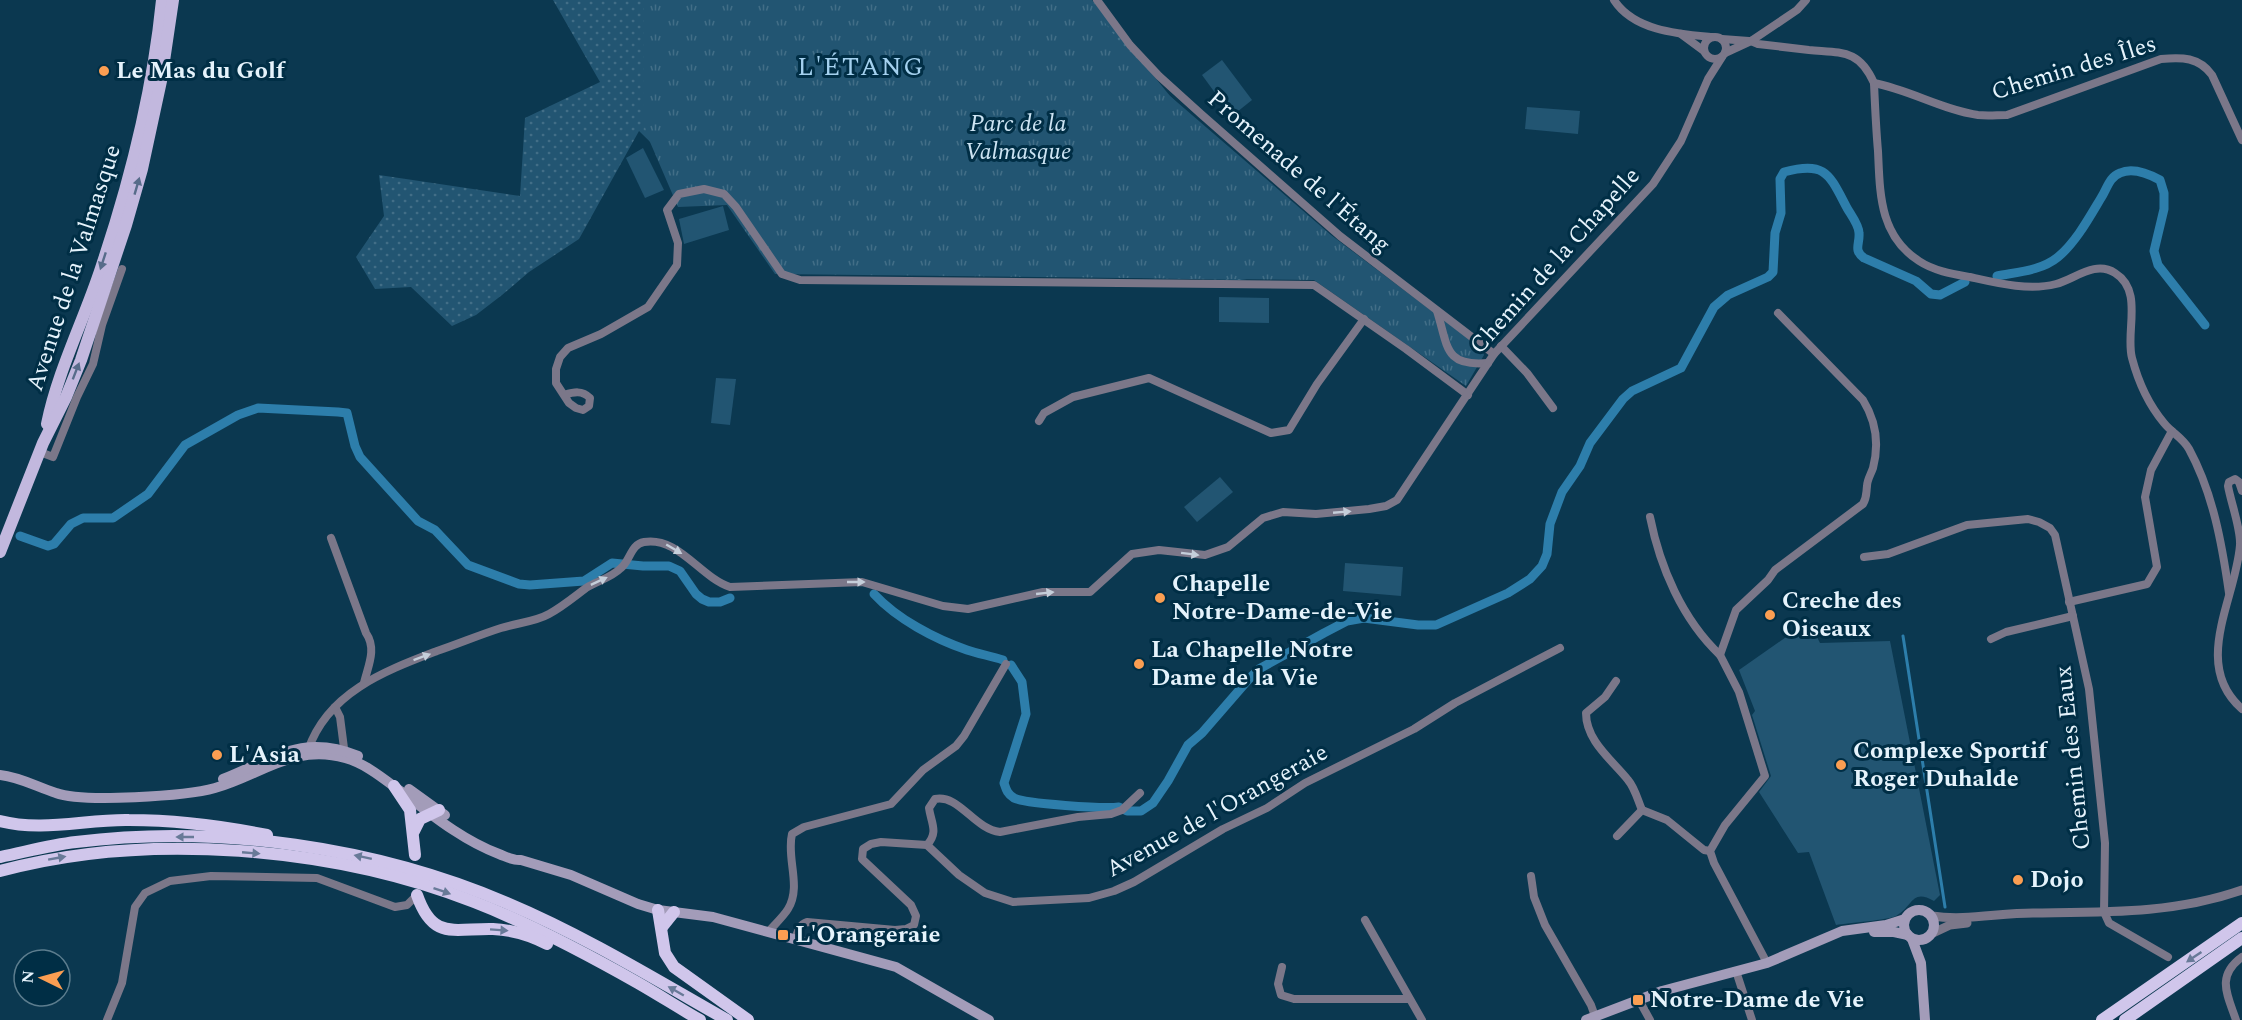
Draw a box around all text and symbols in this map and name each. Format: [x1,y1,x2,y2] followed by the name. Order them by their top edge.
[1987,26,2161,110] street label: Chemin des Îles
[797,47,925,87] district label: L'ÉTANG
[116,53,287,89] place label: Le Mas du Golf
[97,64,111,78] marker: Le Mas du Golf
[1199,82,1399,262] street label: Promenade de l'Étang
[965,106,1071,170] park label: Parc de la Valmasque
[17,140,131,396] street label: Avenue de la Valmasque
[1461,159,1649,363] street label: Chemin de la Chapelle
[133,177,142,195] one-way arrow
[98,252,107,270] one-way arrow
[72,362,82,380] one-way arrow
[1332,507,1351,517] one-way arrow
[665,543,682,553] one-way arrow
[1181,549,1200,559] one-way arrow
[1172,566,1392,630] place label: Chapelle Notre-Dame-de-Vie
[591,577,608,586] one-way arrow
[846,578,865,587] one-way arrow
[1782,583,1902,647] place label: Creche des Oiseaux
[1036,588,1055,598] one-way arrow
[1153,591,1167,605] marker: Chapelle Notre-Dame-de-Vie
[1763,608,1777,622] marker: Creche des Oiseaux
[1151,632,1353,696] place label: La Chapelle Notre Dame de la Vie
[413,652,431,662] one-way arrow
[1132,657,1146,671] marker: La Chapelle Notre Dame de la Vie
[2045,664,2101,852] street label: Chemin des Eaux
[1853,733,2049,797] place label: Complexe Sportif Roger Duhalde
[1099,735,1335,887] street label: Avenue de l'Orangeraie
[229,737,300,773] place label: L'Asia
[210,748,224,762] marker: L'Asia
[1834,758,1848,772] marker: Complexe Sportif Roger Duhalde
[175,832,194,842] one-way arrow
[242,848,261,858] one-way arrow
[353,852,372,861] one-way arrow
[48,853,67,862] one-way arrow
[2030,862,2084,898] place label: Dojo
[2011,873,2025,887] marker: Dojo
[433,887,451,896] one-way arrow
[795,917,940,953] place label: L'Orangeraie
[489,925,508,935] one-way arrow
[776,928,790,942] marker: L'Orangeraie
[12,948,72,1008] north arrow
[2187,951,2203,963] one-way arrow
[16,969,41,984] text: N
[1650,982,1864,1018] place label: Notre-Dame de Vie
[667,986,684,996] one-way arrow
[1631,993,1645,1007] marker: Notre-Dame de Vie

